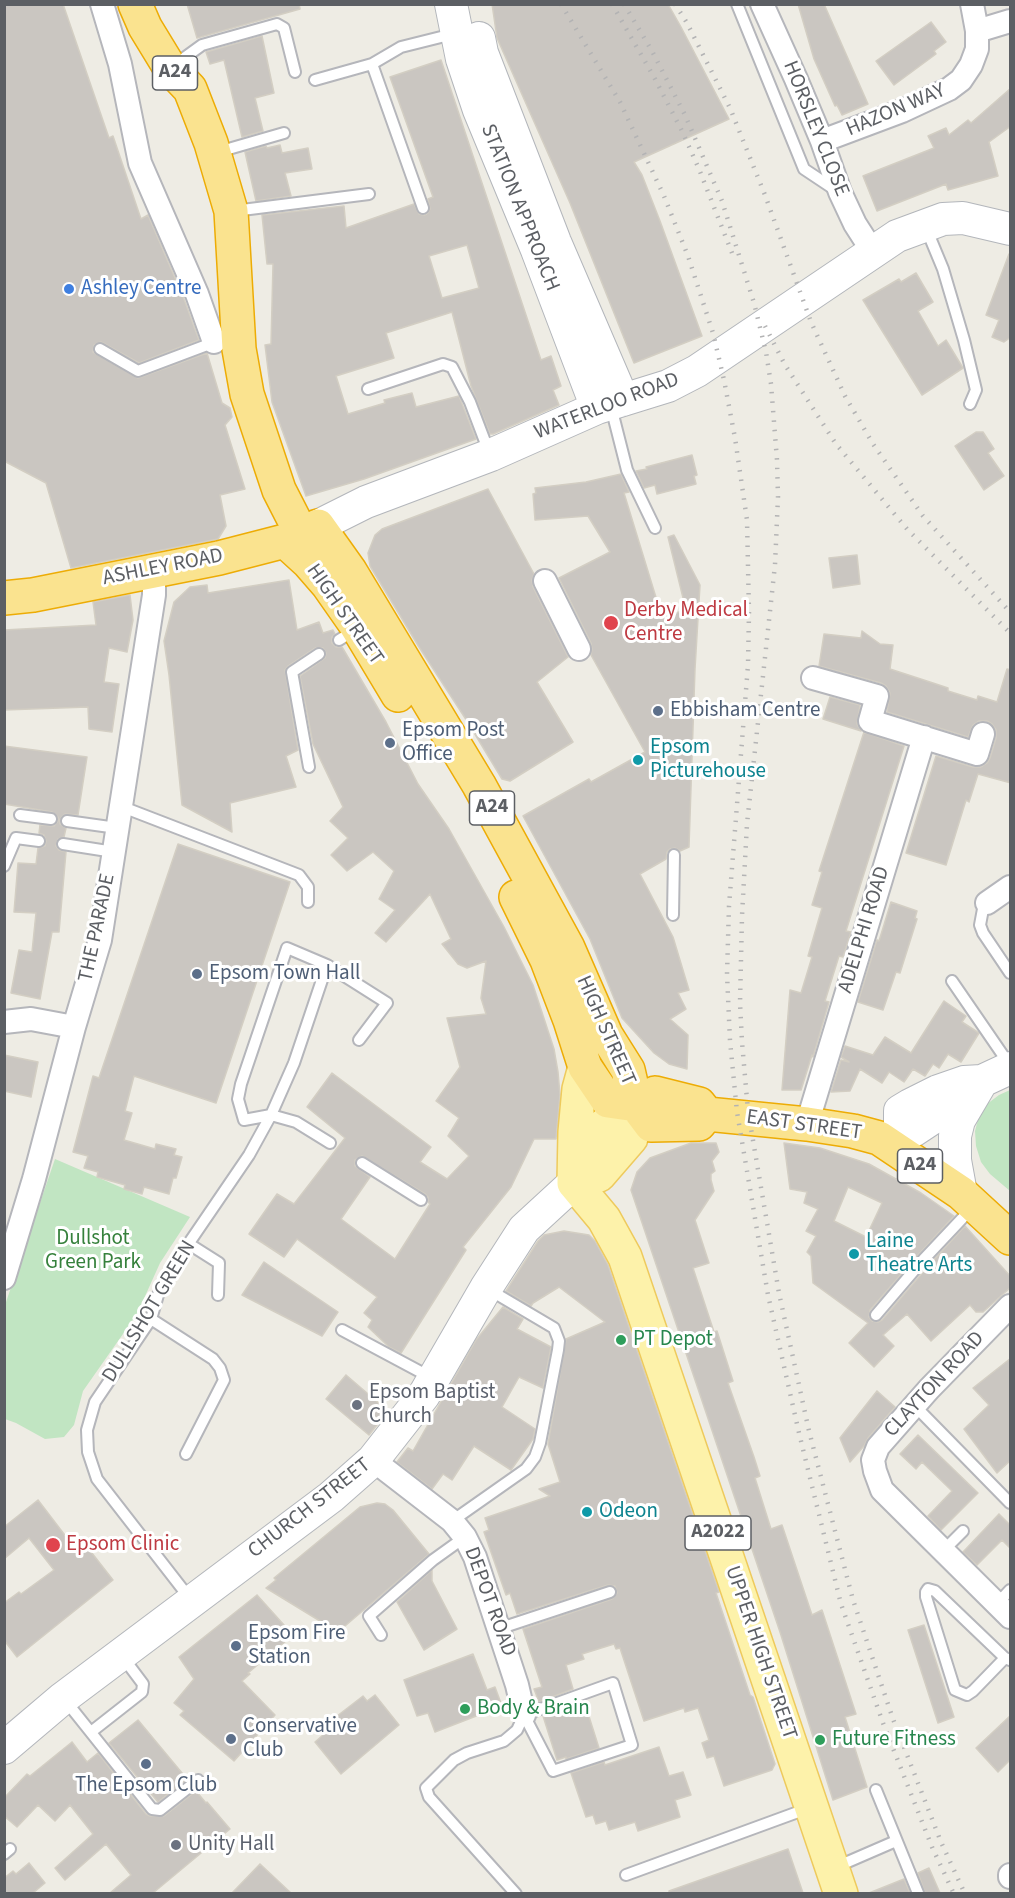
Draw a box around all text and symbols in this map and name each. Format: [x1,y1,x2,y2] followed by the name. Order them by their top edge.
[152,56,198,90] road number: A24
[776,58,854,200] street label: HORSLEY CLOSE
[843,79,949,143] street label: HAZON WAY
[474,121,564,295] street label: STATION APPROACH
[81,276,201,302] place label: Ashley Centre
[62,282,76,296] marker: Ashley Centre
[531,368,683,446] street label: WATERLOO ROAD
[101,544,225,592] street label: ASHLEY ROAD
[300,560,388,670] street label: HIGH STREET
[624,598,748,648] place label: Derby Medical Centre
[602,614,620,632] marker: Derby Medical Centre
[670,698,820,724] place label: Ebbisham Centre
[651,704,665,718] marker: Ebbisham Centre
[402,718,505,768] place label: Epsom Post Office
[650,735,766,785] place label: Epsom Picturehouse
[383,736,397,750] marker: Epsom Post Office
[631,753,645,767] marker: Epsom Picturehouse
[470,791,514,825] road number: A24
[834,864,896,996] street label: ADELPHI ROAD
[74,872,122,984] street label: THE PARADE
[209,961,360,987] place label: Epsom Town Hall
[190,967,204,981] marker: Epsom Town Hall
[570,972,640,1090] street label: HIGH STREET
[745,1105,863,1147] street label: EAST STREET
[898,1149,942,1183] road number: A24
[45,1226,141,1276] park label: Dullshot Green Park
[866,1229,972,1279] place label: Laine Theatre Arts
[98,1237,202,1387] street label: DULLSHOT GREEN
[847,1247,861,1261] marker: Laine Theatre Arts
[633,1327,713,1353] place label: PT Depot
[880,1327,990,1443] street label: CLAYTON ROAD
[614,1333,628,1347] marker: PT Depot
[369,1380,495,1430] place label: Epsom Baptist Church
[350,1398,364,1412] marker: Epsom Baptist Church
[244,1453,376,1565] street label: CHURCH STREET
[599,1499,658,1525] place label: Odeon
[580,1505,594,1519] marker: Odeon
[685,1516,751,1550] road number: A2022
[66,1532,179,1558] place label: Epsom Clinic
[44,1536,62,1554] marker: Epsom Clinic
[458,1544,520,1660] street label: DEPOT ROAD
[718,1563,802,1743] street label: UPPER HIGH STREET
[248,1621,345,1671] place label: Epsom Fire Station
[229,1639,243,1653] marker: Epsom Fire Station
[477,1696,590,1722] place label: Body & Brain
[458,1702,472,1716] marker: Body & Brain
[243,1714,357,1764] place label: Conservative Club
[832,1727,956,1753] place label: Future Fitness
[224,1732,238,1746] marker: Conservative Club
[813,1733,827,1747] marker: Future Fitness
[139,1757,153,1771] marker: The Epsom Club
[75,1773,217,1799] place label: The Epsom Club
[188,1832,274,1858] place label: Unity Hall
[169,1838,183,1852] marker: Unity Hall

